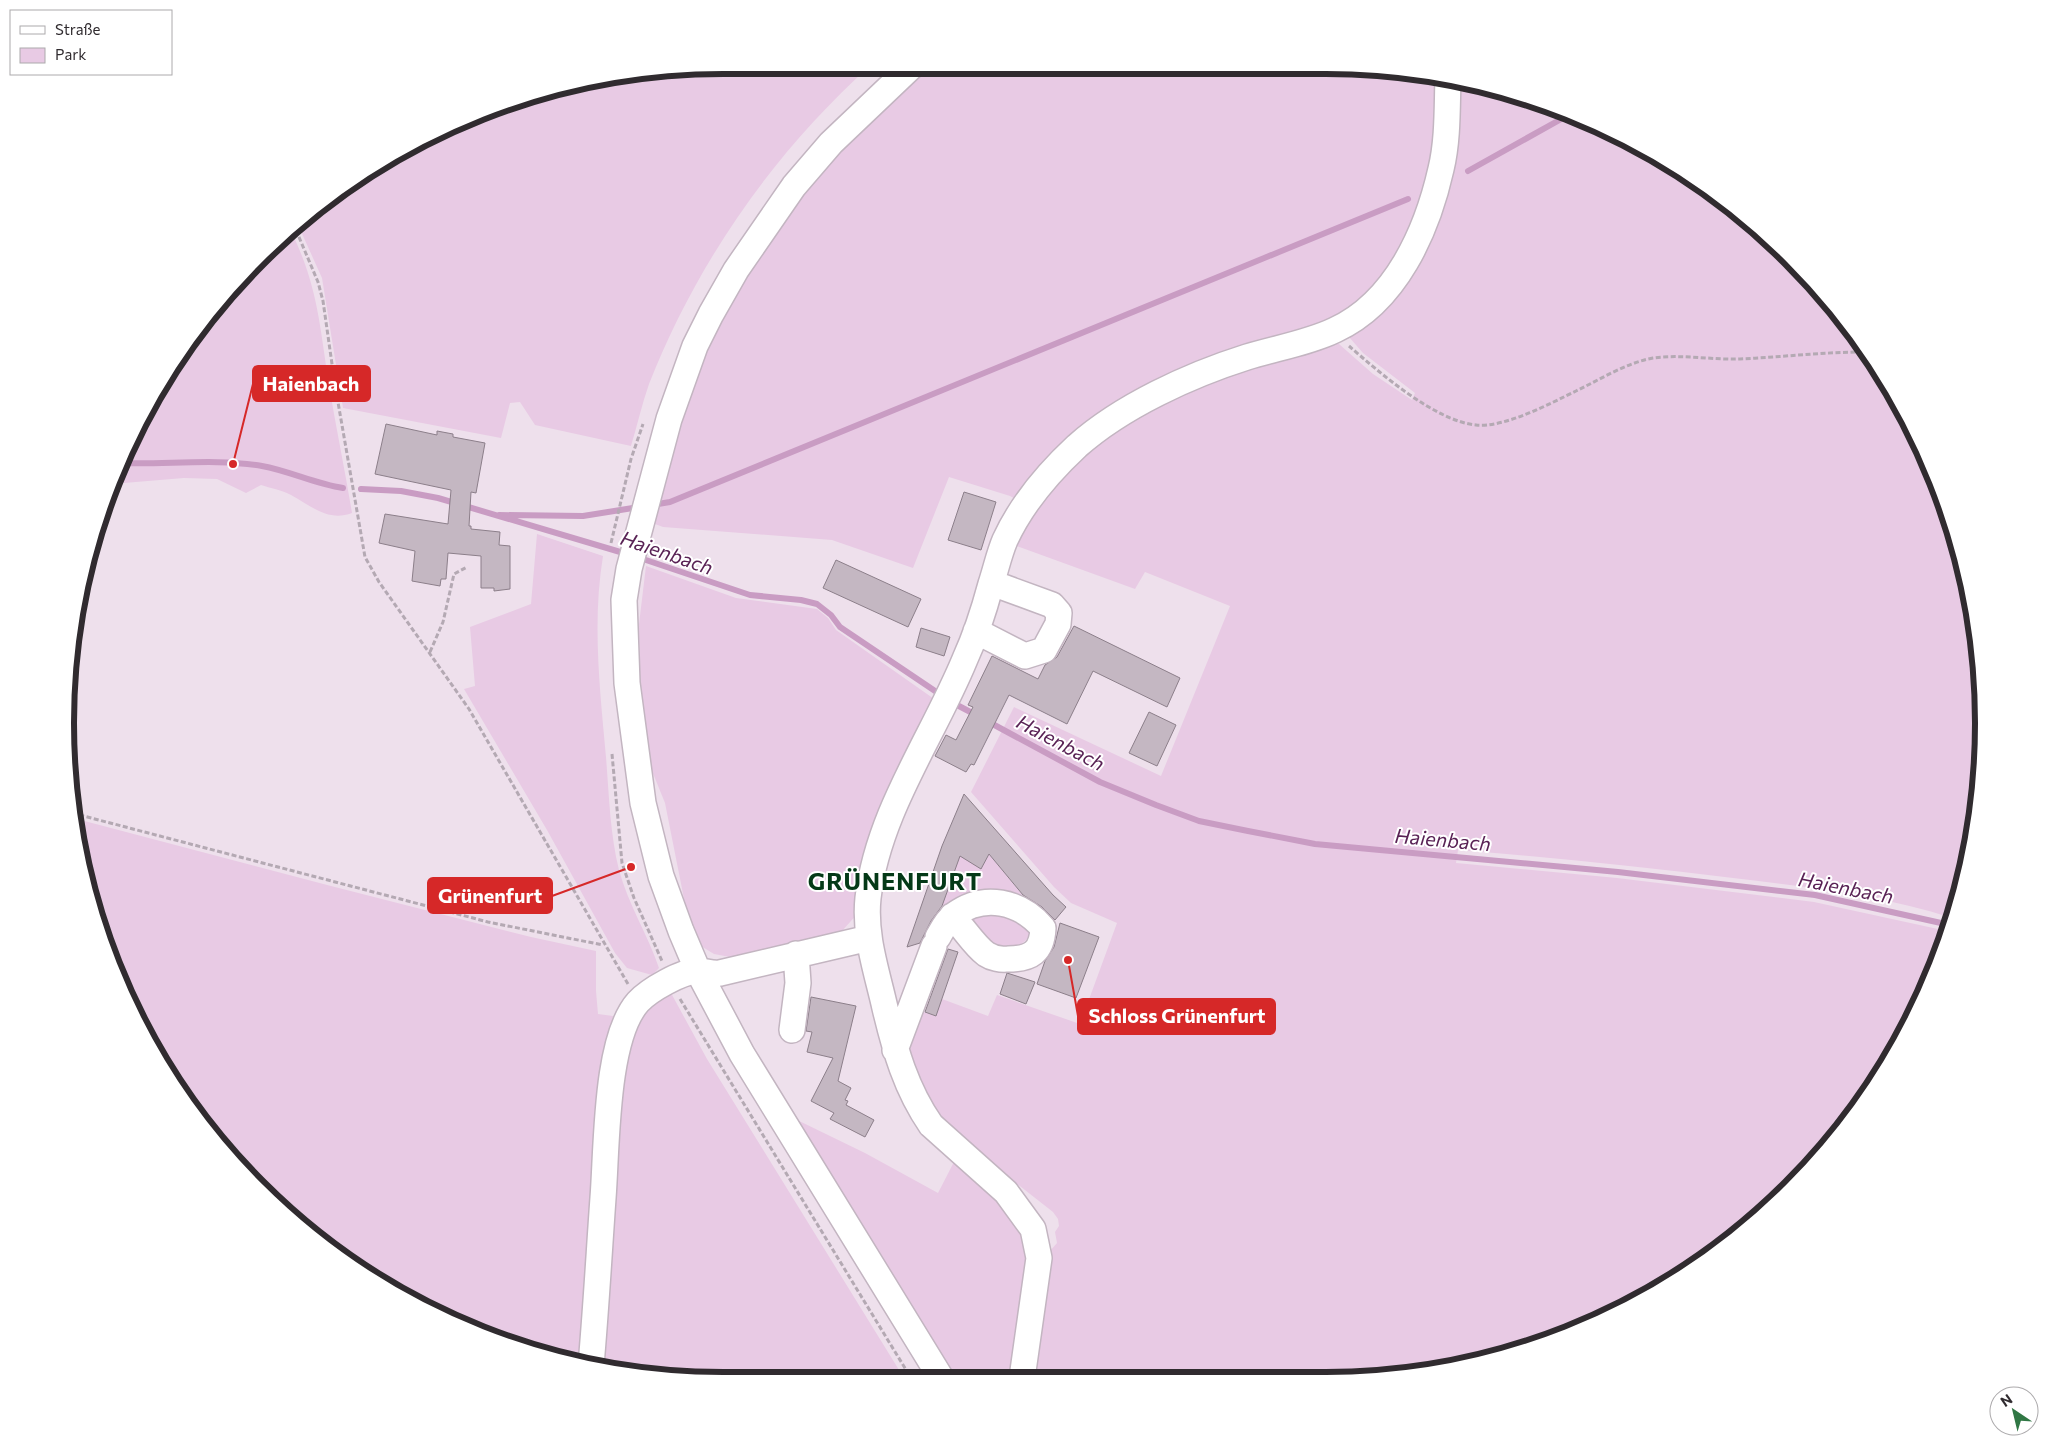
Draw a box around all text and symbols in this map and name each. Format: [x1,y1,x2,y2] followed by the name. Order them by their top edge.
[10,10,172,75] legend
[55,20,101,38] text: Straße
[55,45,86,63] text: Park
[253,366,370,401] callout: Haienbach
[263,371,359,395] text: Haienbach
[618,525,716,579] water label: Haienbach
[1013,709,1109,775] water label: Haienbach
[1394,823,1492,855] water label: Haienbach
[808,866,982,895] district label: GRÜNENFURT
[1796,866,1896,908] water label: Haienbach
[428,878,552,913] callout: Grünenfurt
[438,883,542,907] text: Grünenfurt
[1078,999,1275,1034] callout: Schloss Grünenfurt
[1088,1003,1266,1027] text: Schloss Grünenfurt
[1989,1386,2039,1436] north arrow
[1997,1390,2015,1410] text: N

